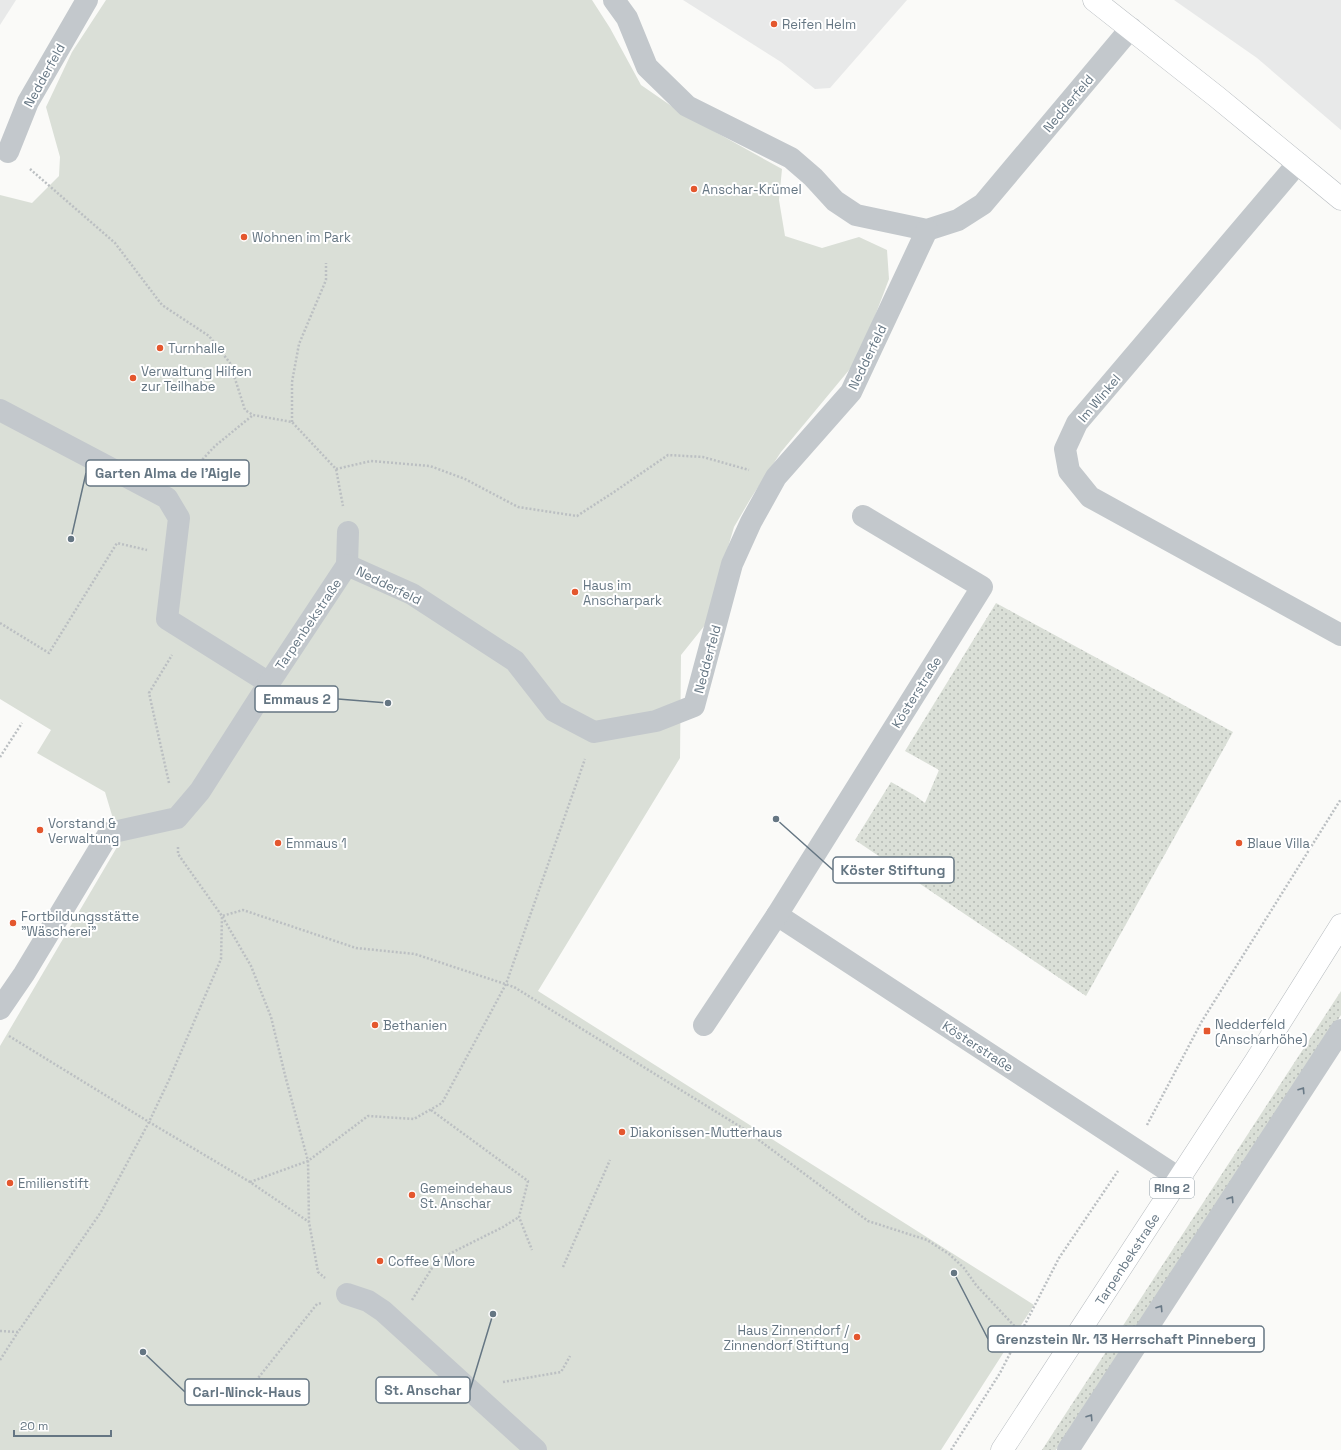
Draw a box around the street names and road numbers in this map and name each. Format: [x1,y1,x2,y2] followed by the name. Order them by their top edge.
[20,40,69,110] street label: Nedderfeld
[1039,71,1098,136] street label: Nedderfeld
[844,322,891,393] street label: Nedderfeld
[1074,371,1124,426] street label: Im Winkel
[353,562,424,609] street label: Nedderfeld
[272,575,345,673] street label: Tarpenbekstraße
[690,623,725,695] street label: Nedderfeld
[888,653,945,731] street label: Kösterstraße
[939,1017,1016,1076] street label: Kösterstraße
[1150,1178,1194,1198] road number: Ring 2
[1091,1210,1164,1309] street label: Tarpenbekstraße

